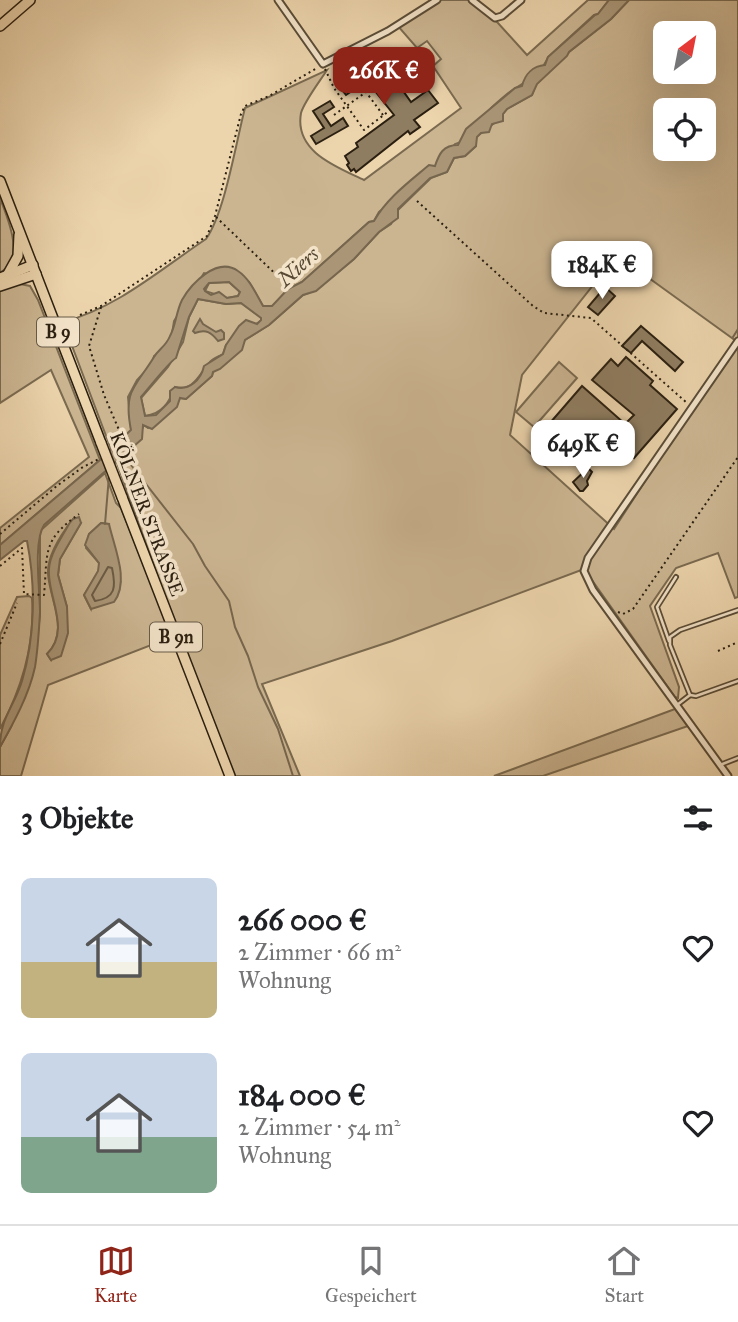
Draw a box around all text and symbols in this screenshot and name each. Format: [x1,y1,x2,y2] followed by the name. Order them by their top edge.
[653,21,716,84] north arrow
[653,21,716,161] map controls
[327,48,441,107] pin: 266K €
[349,56,419,84] text: 266K €
[653,98,716,161] button: locate
[271,241,325,293] water label: Niers
[545,242,659,301] pin: 184K €
[567,250,637,278] text: 184K €
[37,318,79,346] road number: B 9
[526,420,640,480] pin: 649K €
[105,429,189,600] street label: KÖLNER STRASSE
[547,429,619,457] text: 649K €
[150,622,202,652] road number: B 9n
[679,799,717,837] icon: filters
[21,800,134,836] text: 3 Objekte
[238,902,367,938] text: 266 000 €
[77,906,161,990] icon: home
[679,929,717,967] icon: heart
[238,938,401,966] text: 2 Zimmer · 66 m²
[238,966,331,994] text: Wohnung
[238,1077,366,1113] text: 184 000 €
[77,1081,161,1165] icon: home
[679,1104,717,1142] icon: heart
[238,1113,401,1141] text: 2 Zimmer · 54 m²
[238,1141,331,1169] text: Wohnung
[94,1242,137,1307] tab: Karte
[325,1242,417,1307] tab: Gespeichert
[605,1242,644,1307] tab: Start

